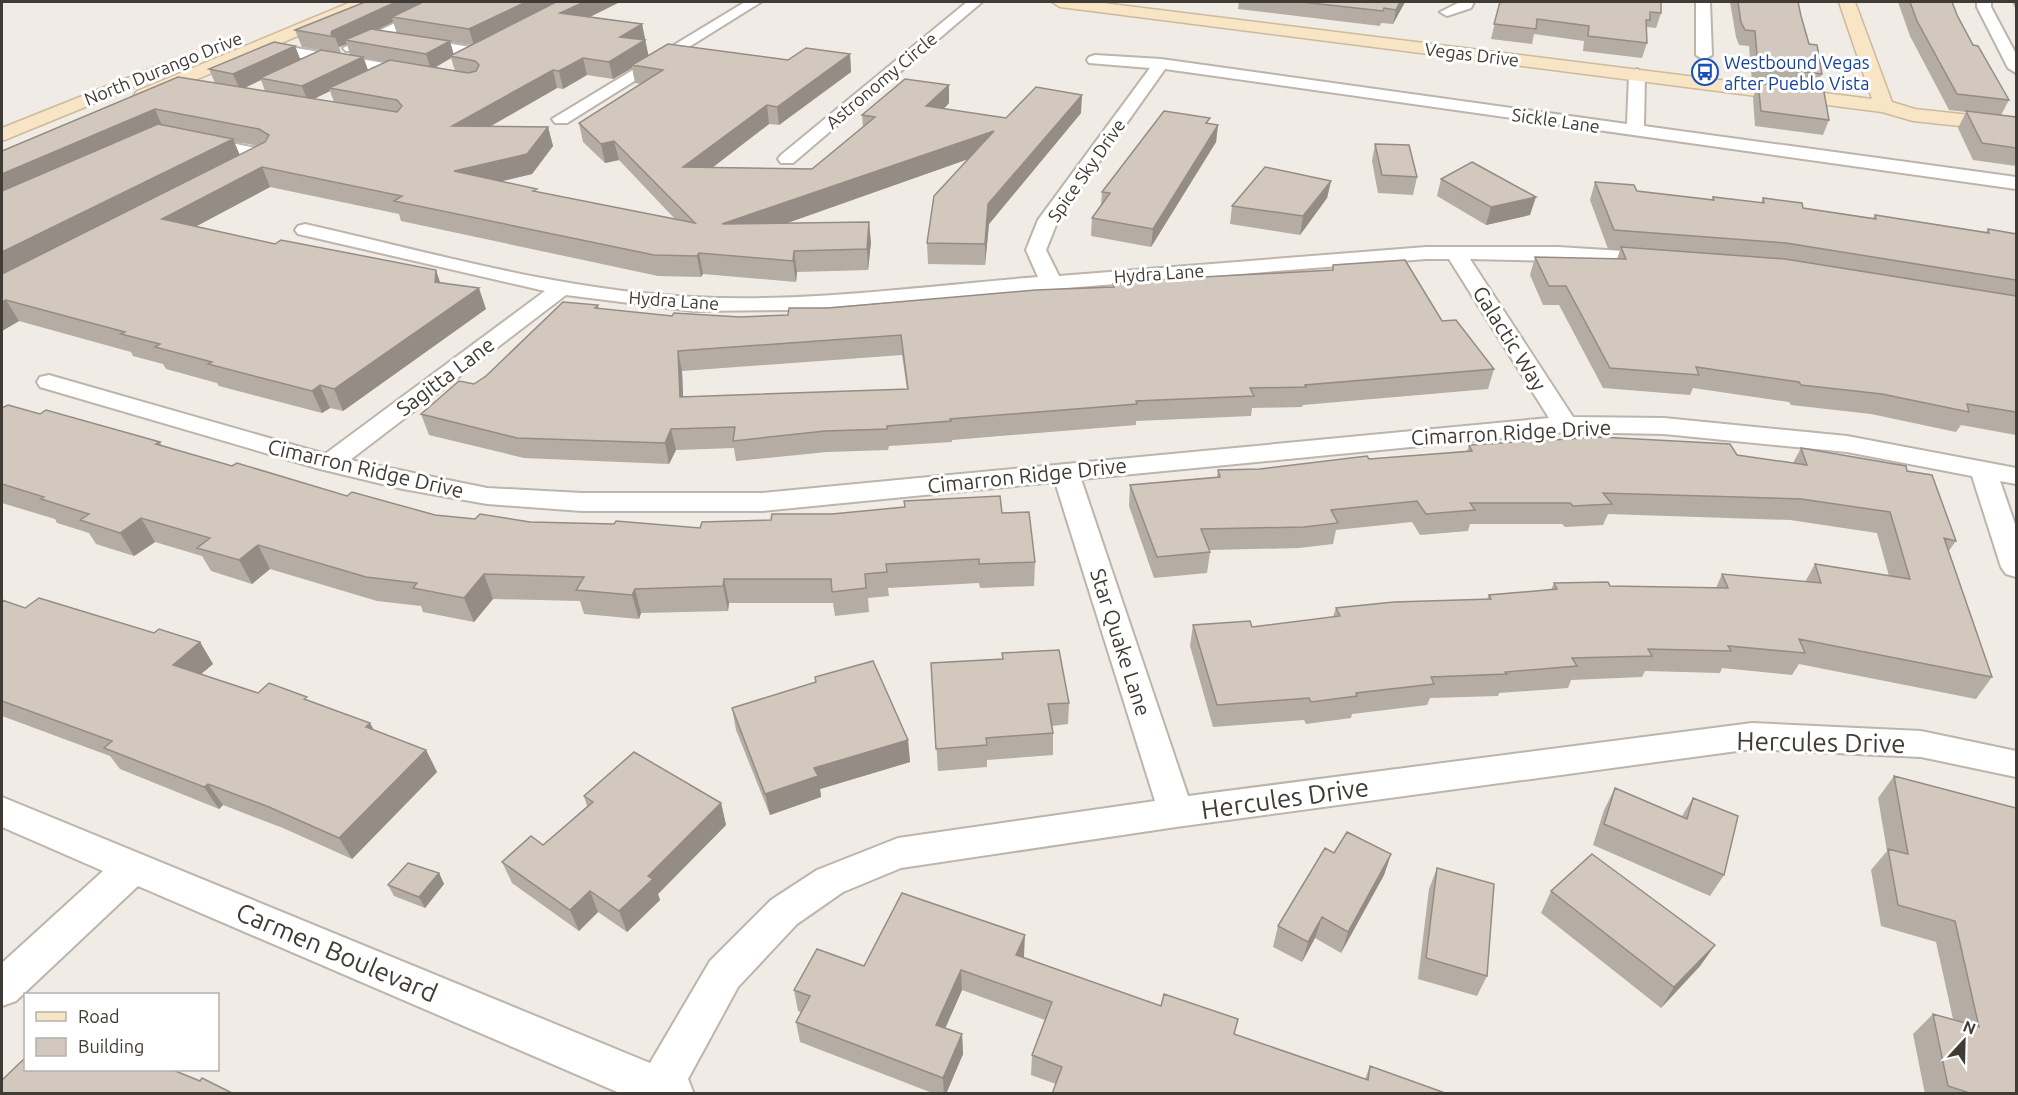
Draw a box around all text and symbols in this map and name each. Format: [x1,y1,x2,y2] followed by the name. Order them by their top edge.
[81,27,245,109] street label: North Durango Drive
[822,28,940,132] street label: Astronomy Circle
[1424,38,1520,70] street label: Vegas Drive
[1724,52,1870,93] place label: Westbound Vegas after Pueblo Vista
[1690,57,1720,87] bus stop icon: Westbound Vegas after Pueblo Vista
[1511,104,1601,136] street label: Sickle Lane
[1043,115,1129,225] street label: Spice Sky Drive
[1113,260,1205,286] street label: Hydra Lane
[1468,281,1552,395] street label: Galactic Way
[628,287,720,313] street label: Hydra Lane
[391,331,499,421] street label: Sagitta Lane
[1410,415,1612,449] street label: Cimarron Ridge Drive
[266,434,466,502] street label: Cimarron Ridge Drive
[926,453,1128,497] street label: Cimarron Ridge Drive
[1086,565,1156,719] street label: Star Quake Lane
[1736,726,1906,758] street label: Hercules Drive
[1199,772,1371,824] street label: Hercules Drive
[232,897,442,1007] street label: Carmen Boulevard
[24,993,219,1071] legend
[78,1006,120,1026] text: Road
[1934,1011,1994,1071] north arrow
[1961,1017,1979,1038] text: N
[78,1036,144,1056] text: Building

